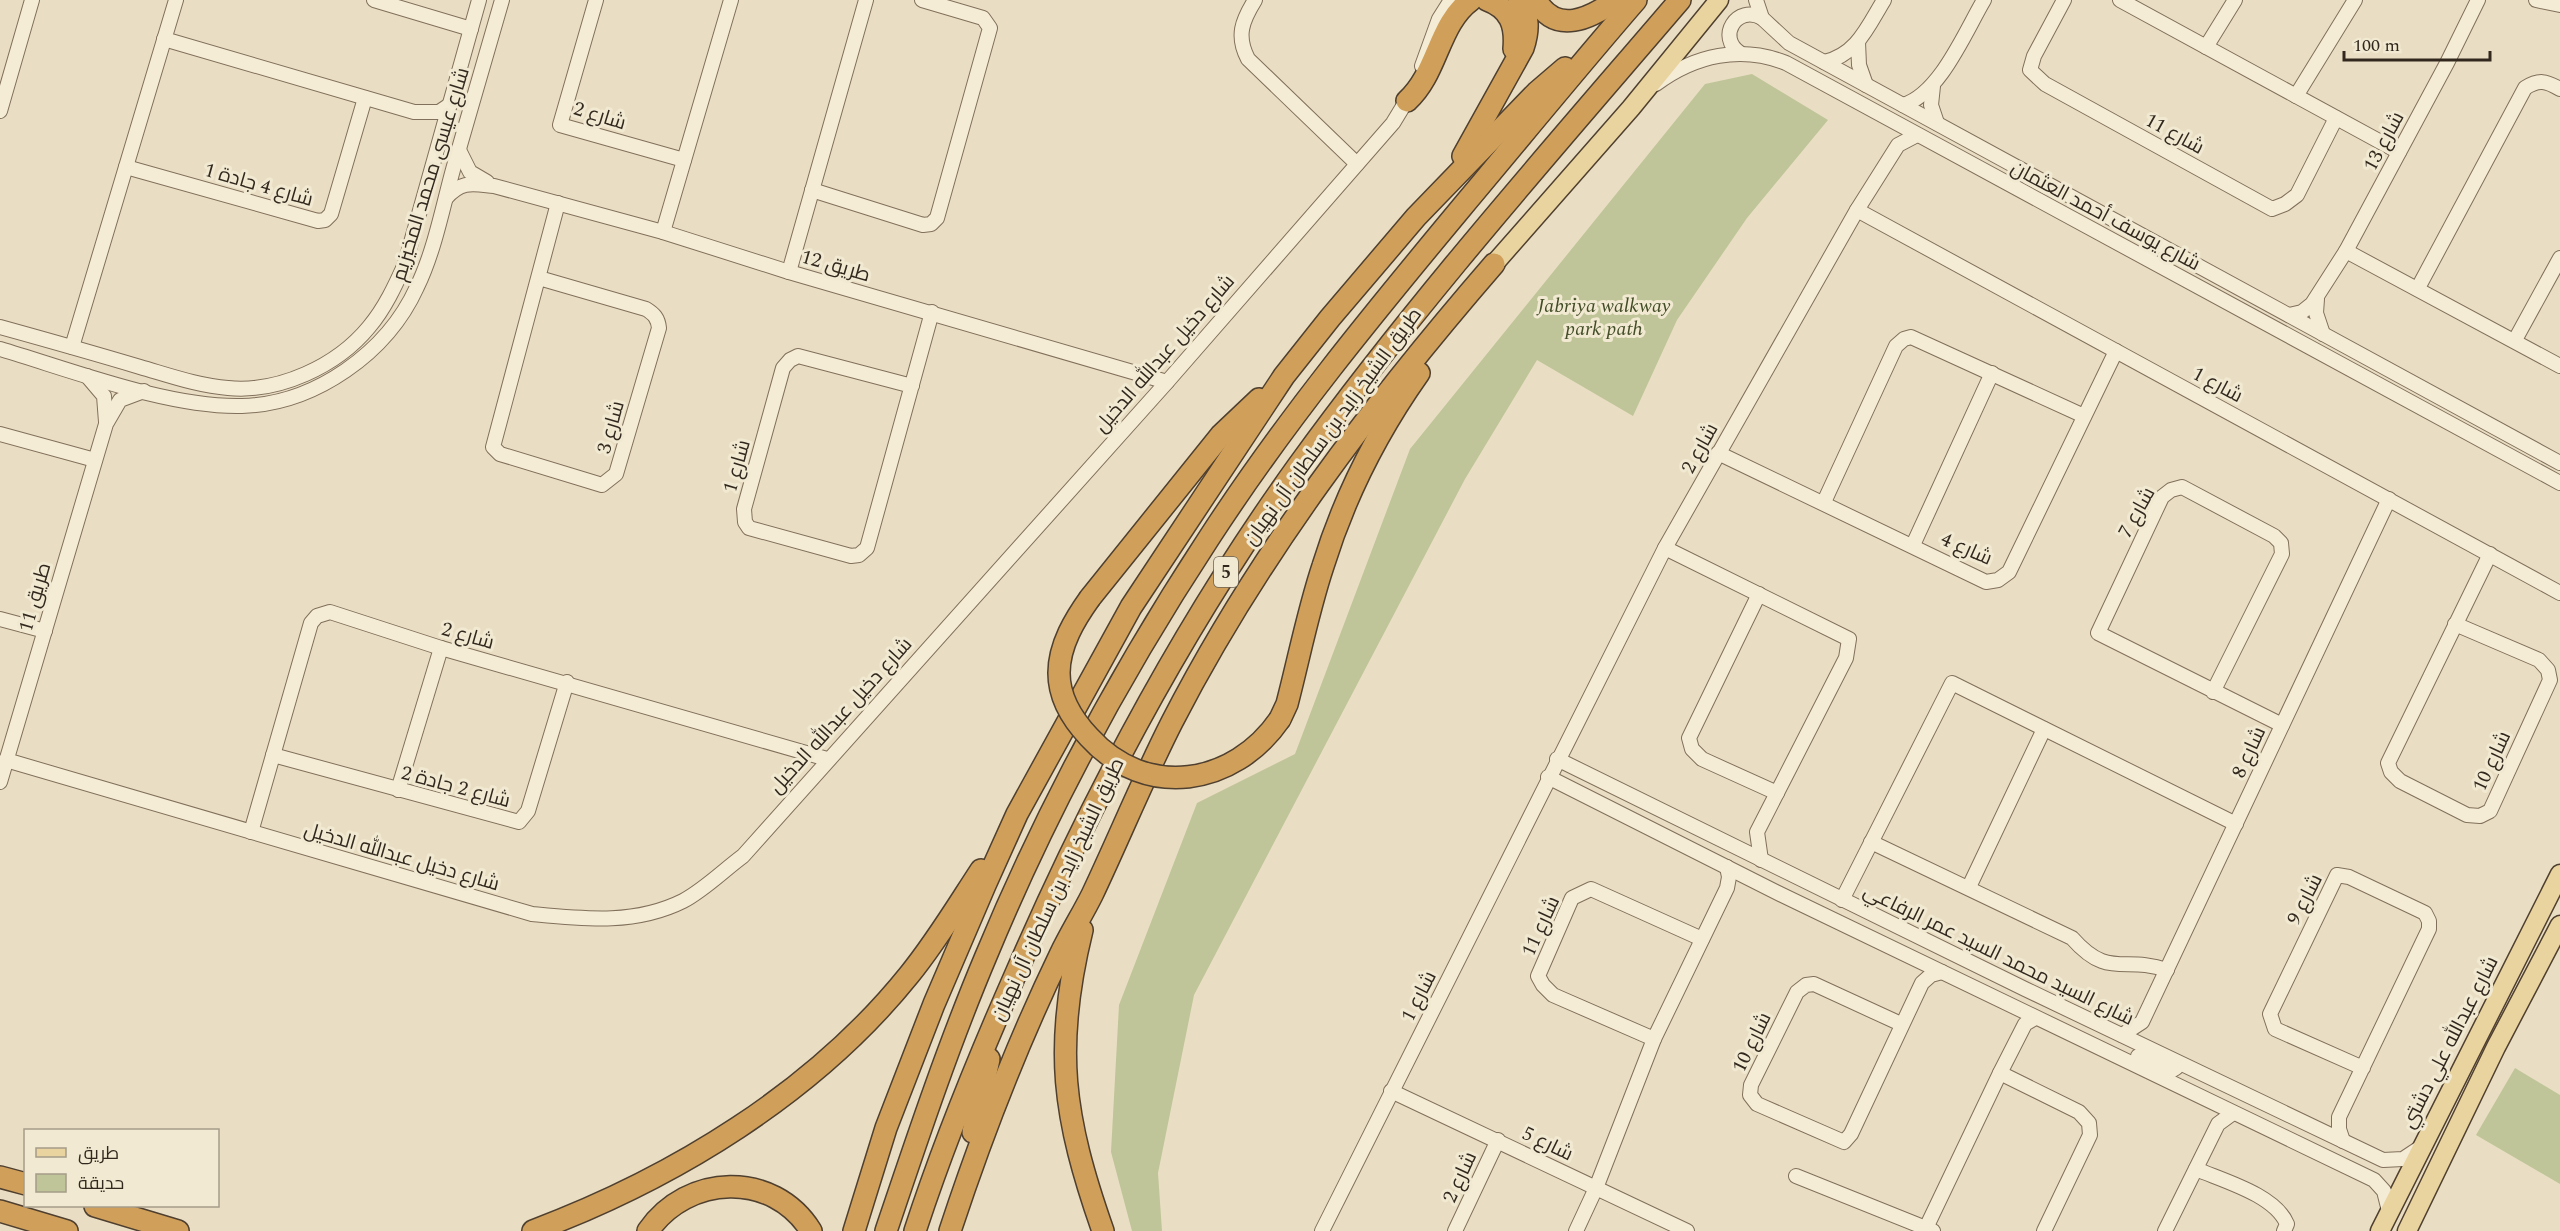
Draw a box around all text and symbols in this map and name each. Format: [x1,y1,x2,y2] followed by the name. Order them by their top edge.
[2344,24,2490,62] scale bar
[2353,32,2400,59] text: 100 m
[384,64,478,285] street label: شارع عيسى محمد المخيزيم
[570,94,630,138] street label: شارع 2
[2139,105,2210,162] street label: شارع 11
[2356,106,2412,177] street label: شارع 13
[2005,153,2206,279] street label: شارع يوسف أحمد العثمان
[201,155,317,215] street label: شارع 4 جادة 1
[798,242,874,290] street label: طريق 12
[1087,268,1242,440] street label: شارع دخيل عبدالله الدخيل
[1536,291,1670,344] park label: Jabriya walkway park path
[1236,301,1429,552] street label: طريق الشيخ زايد بن سلطان آل نهيان
[2187,359,2248,411] street label: شارع 1
[589,397,633,457] street label: شارع 3
[1674,418,1726,479] street label: شارع 2
[715,436,759,496] street label: شارع 1
[2111,482,2163,543] street label: شارع 7
[1936,524,1997,574] street label: شارع 4
[1214,557,1238,587] road number: 5
[11,559,59,635] street label: طريق 11
[438,614,498,658] street label: شارع 2
[762,631,919,801] street label: شارع دخيل عبدالله الدخيل
[2224,722,2274,783] street label: شارع 8
[2465,726,2519,797] street label: شارع 10
[984,753,1132,1026] street label: طريق الشيخ زايد بن سلطان آل نهيان
[398,758,514,816] street label: شارع 2 جادة 2
[301,815,503,899] street label: شارع دخيل عبدالله الدخيل
[2279,869,2330,930] street label: شارع 9
[1858,876,2139,1034] street label: شارع السيد محمد السيد عمر الرفاعي
[1514,891,1568,962] street label: شارع 11
[2393,951,2506,1134] street label: شارع عبدالله علي دشتي
[1393,966,1444,1027] street label: شارع 1
[1724,1007,1779,1078] street label: شارع 10
[1517,1119,1578,1169] street label: شارع 5
[24,1129,219,1207] legend
[78,1140,119,1167] text: طريق
[1435,1147,1485,1208] street label: شارع 2
[78,1170,124,1197] text: حديقة

